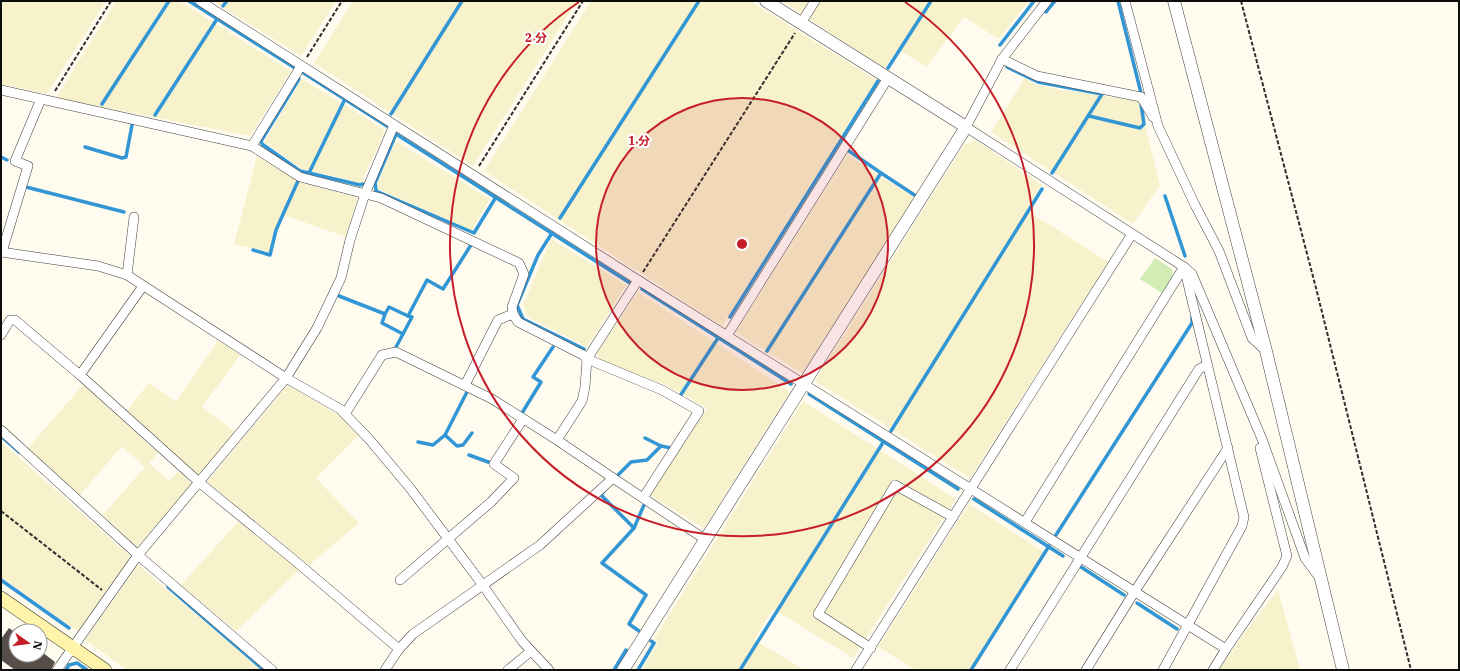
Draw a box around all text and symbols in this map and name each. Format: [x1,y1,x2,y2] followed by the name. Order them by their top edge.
[525,30,547,45] text: 2 分
[628,133,650,148] text: 1 分
[735,237,749,251] centre of rings
[8,623,48,663] north arrow
[30,640,46,652] text: N

